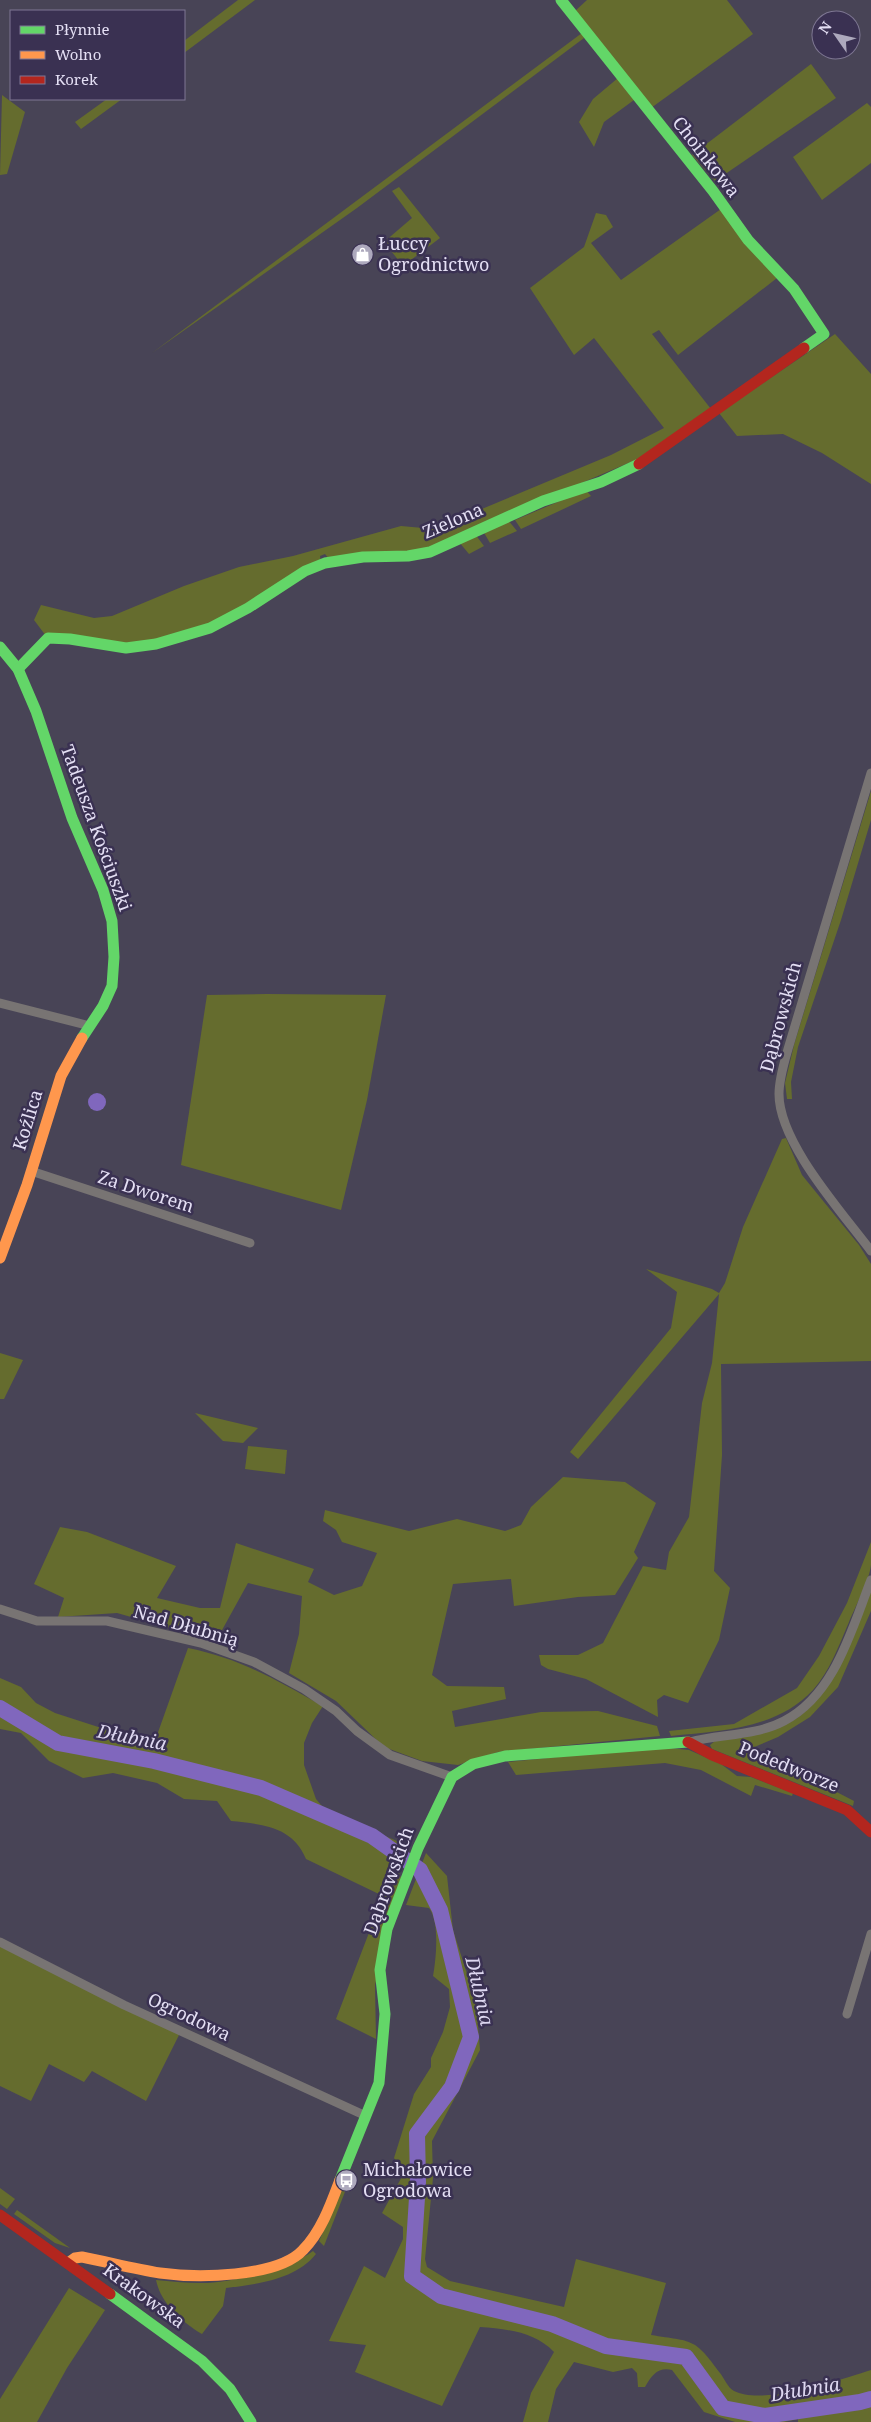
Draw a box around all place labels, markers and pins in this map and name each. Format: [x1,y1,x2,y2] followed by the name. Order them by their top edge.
[378,231,489,276] place label: Łuccy Ogrodnictwo
[350,242,374,266] shop icon: Łuccy Ogrodnictwo
[363,2157,472,2202] place label: Michałowice Ogrodowa
[335,2168,359,2192] bus stop icon: Michałowice Ogrodowa

